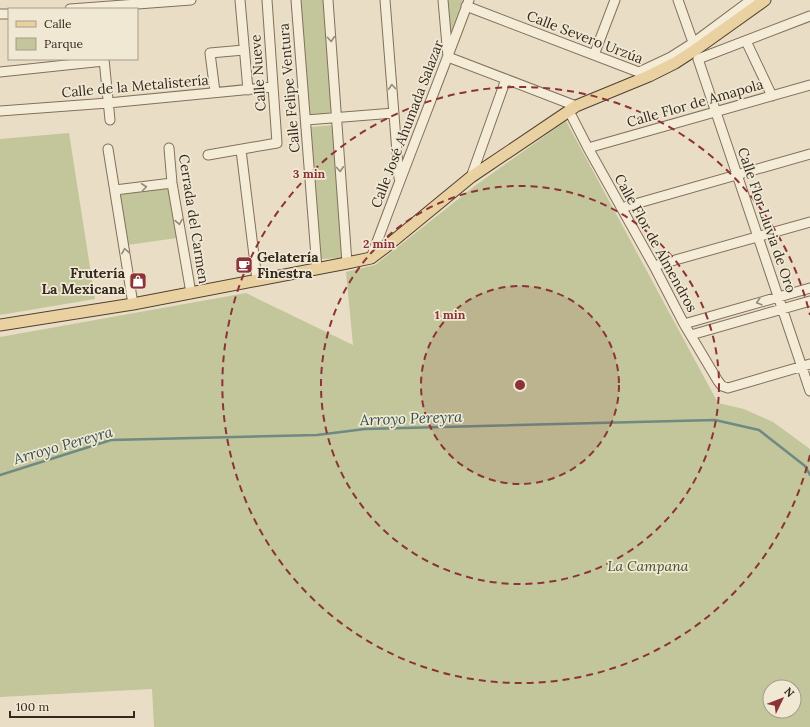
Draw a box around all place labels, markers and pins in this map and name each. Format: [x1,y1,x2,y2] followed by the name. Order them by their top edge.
[257,248,319,282] place label: Gelatería Finestra
[234,255,254,275] cafe icon: Gelatería Finestra
[42,264,126,298] place label: Frutería La Mexicana
[128,271,148,291] shop icon: Frutería La Mexicana
[513,378,527,392] centre of rings

